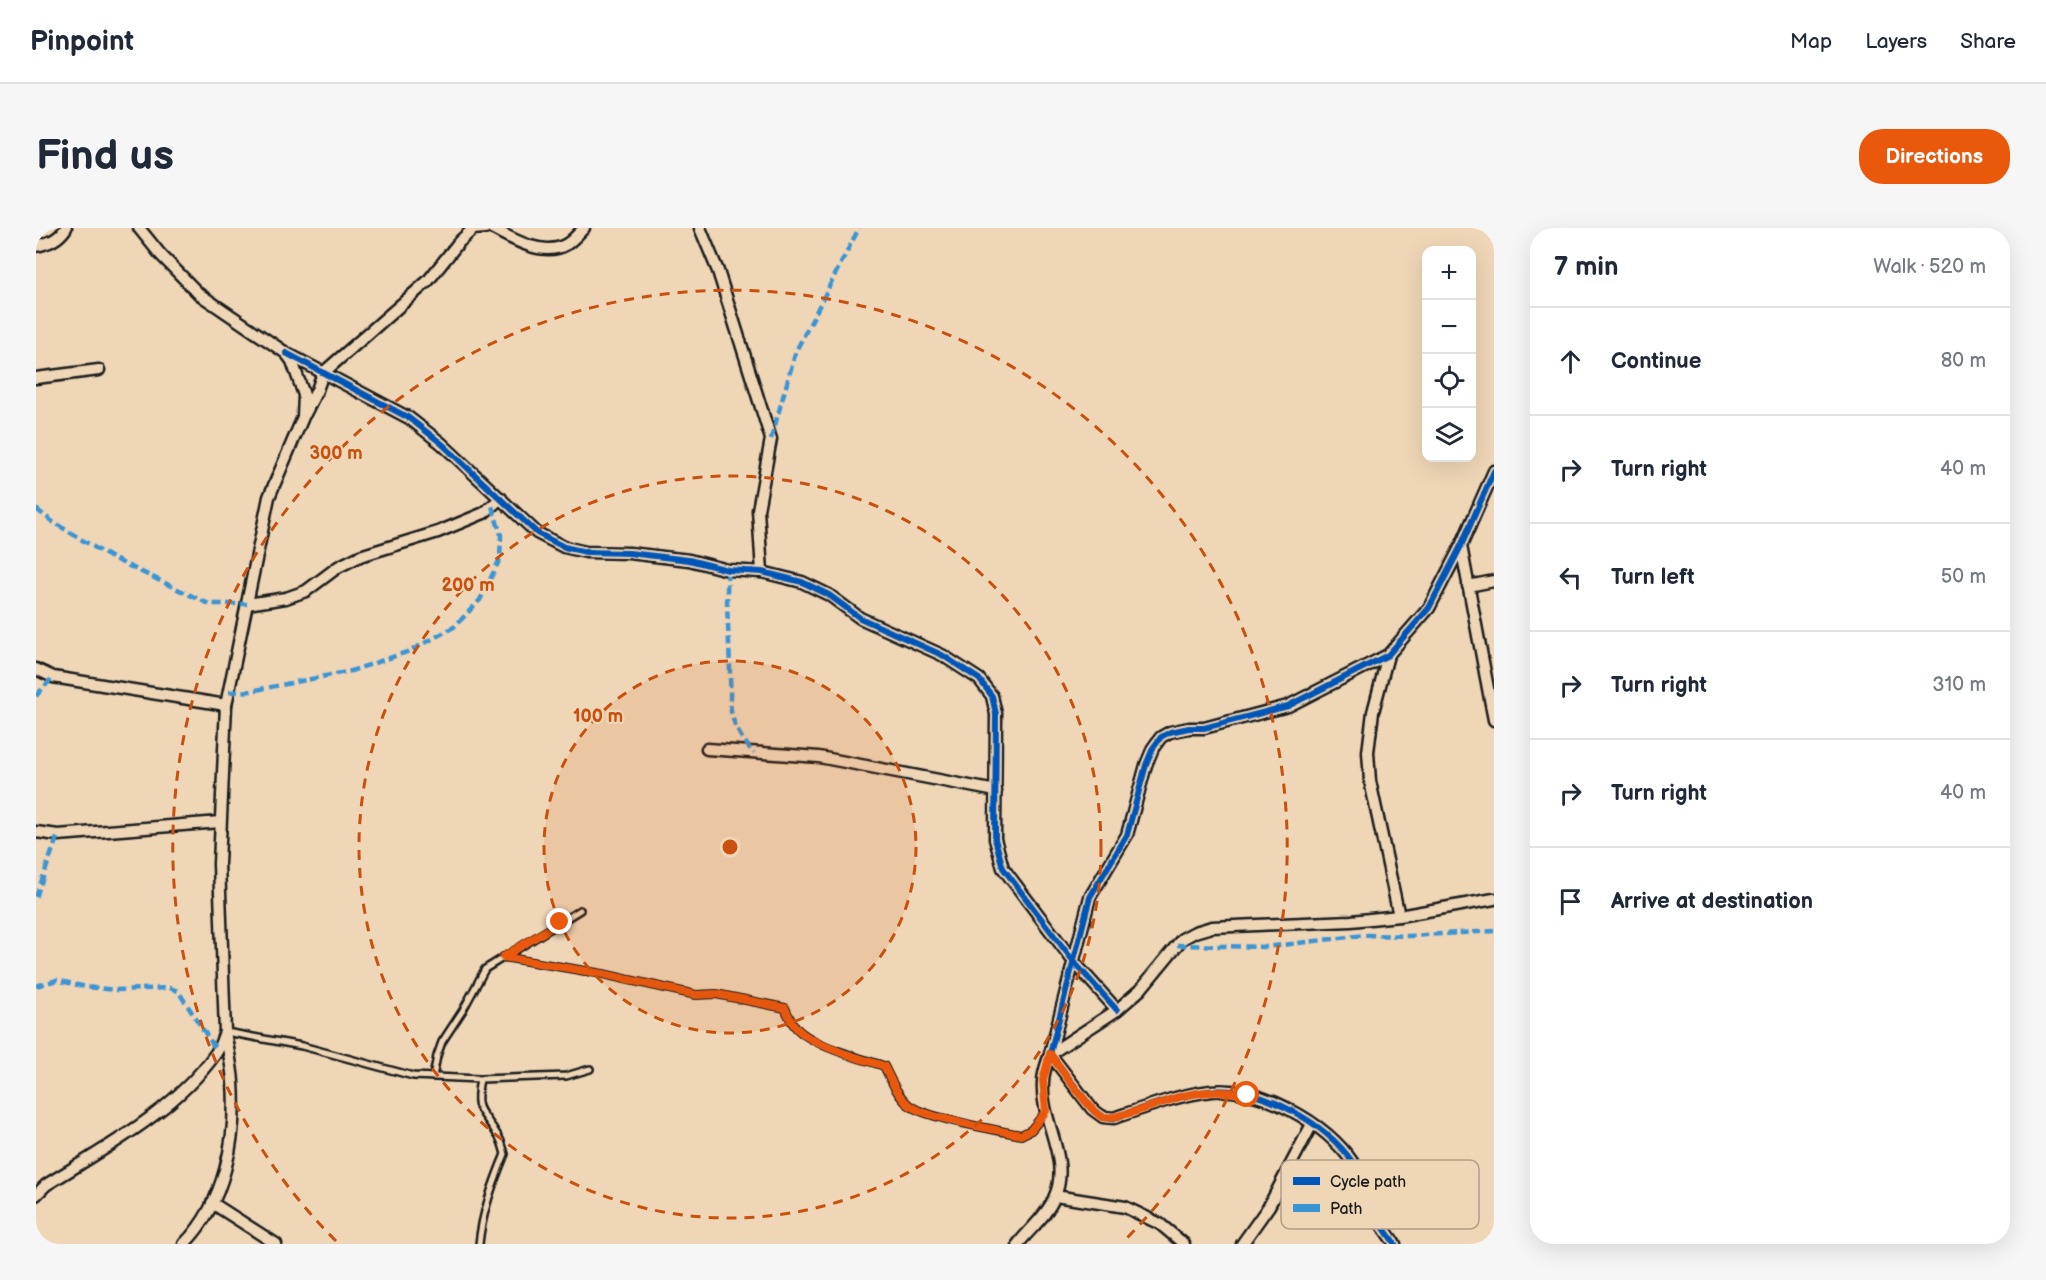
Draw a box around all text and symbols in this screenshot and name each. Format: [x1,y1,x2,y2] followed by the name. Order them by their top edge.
[30,25,134,58] text: Pinpoint
[1790,29,1832,54] text: Map
[1865,29,1927,54] text: Layers
[1960,29,2016,54] text: Share
[1859,129,2010,184] button: Directions
[36,131,174,182] text: Find us
[1422,246,1476,462] map controls
[1422,246,1476,300] button: +
[1554,252,1618,283] text: 7 min
[1873,255,1986,279] text: Walk · 520 m
[1422,300,1476,354] button: −
[1554,345,1587,378] icon: ahead
[1611,348,1701,375] text: Continue
[1941,349,1986,373] text: 80 m
[1422,354,1476,408] button: locate
[1422,408,1476,462] button: layers
[309,443,363,464] text: 300 m
[1554,453,1587,486] icon: right
[1611,456,1707,483] text: Turn right
[1940,457,1986,481] text: 40 m
[1554,561,1587,594] icon: left
[1611,564,1695,591] text: Turn left
[1941,565,1986,589] text: 50 m
[441,575,495,596] text: 200 m
[1554,669,1587,702] icon: right
[1611,672,1707,699] text: Turn right
[1932,673,1986,697] text: 310 m
[573,706,623,727] text: 100 m
[1554,777,1587,810] icon: right
[1611,780,1707,807] text: Turn right
[1940,781,1986,805] text: 40 m
[720,837,740,857] centre of rings
[1554,885,1587,918] icon: arrive
[1611,888,1813,915] text: Arrive at destination
[546,908,572,934] route end
[1233,1081,1259,1107] route start
[1281,1160,1479,1229] legend
[1330,1173,1406,1192] text: Cycle path
[1330,1200,1362,1219] text: Path

